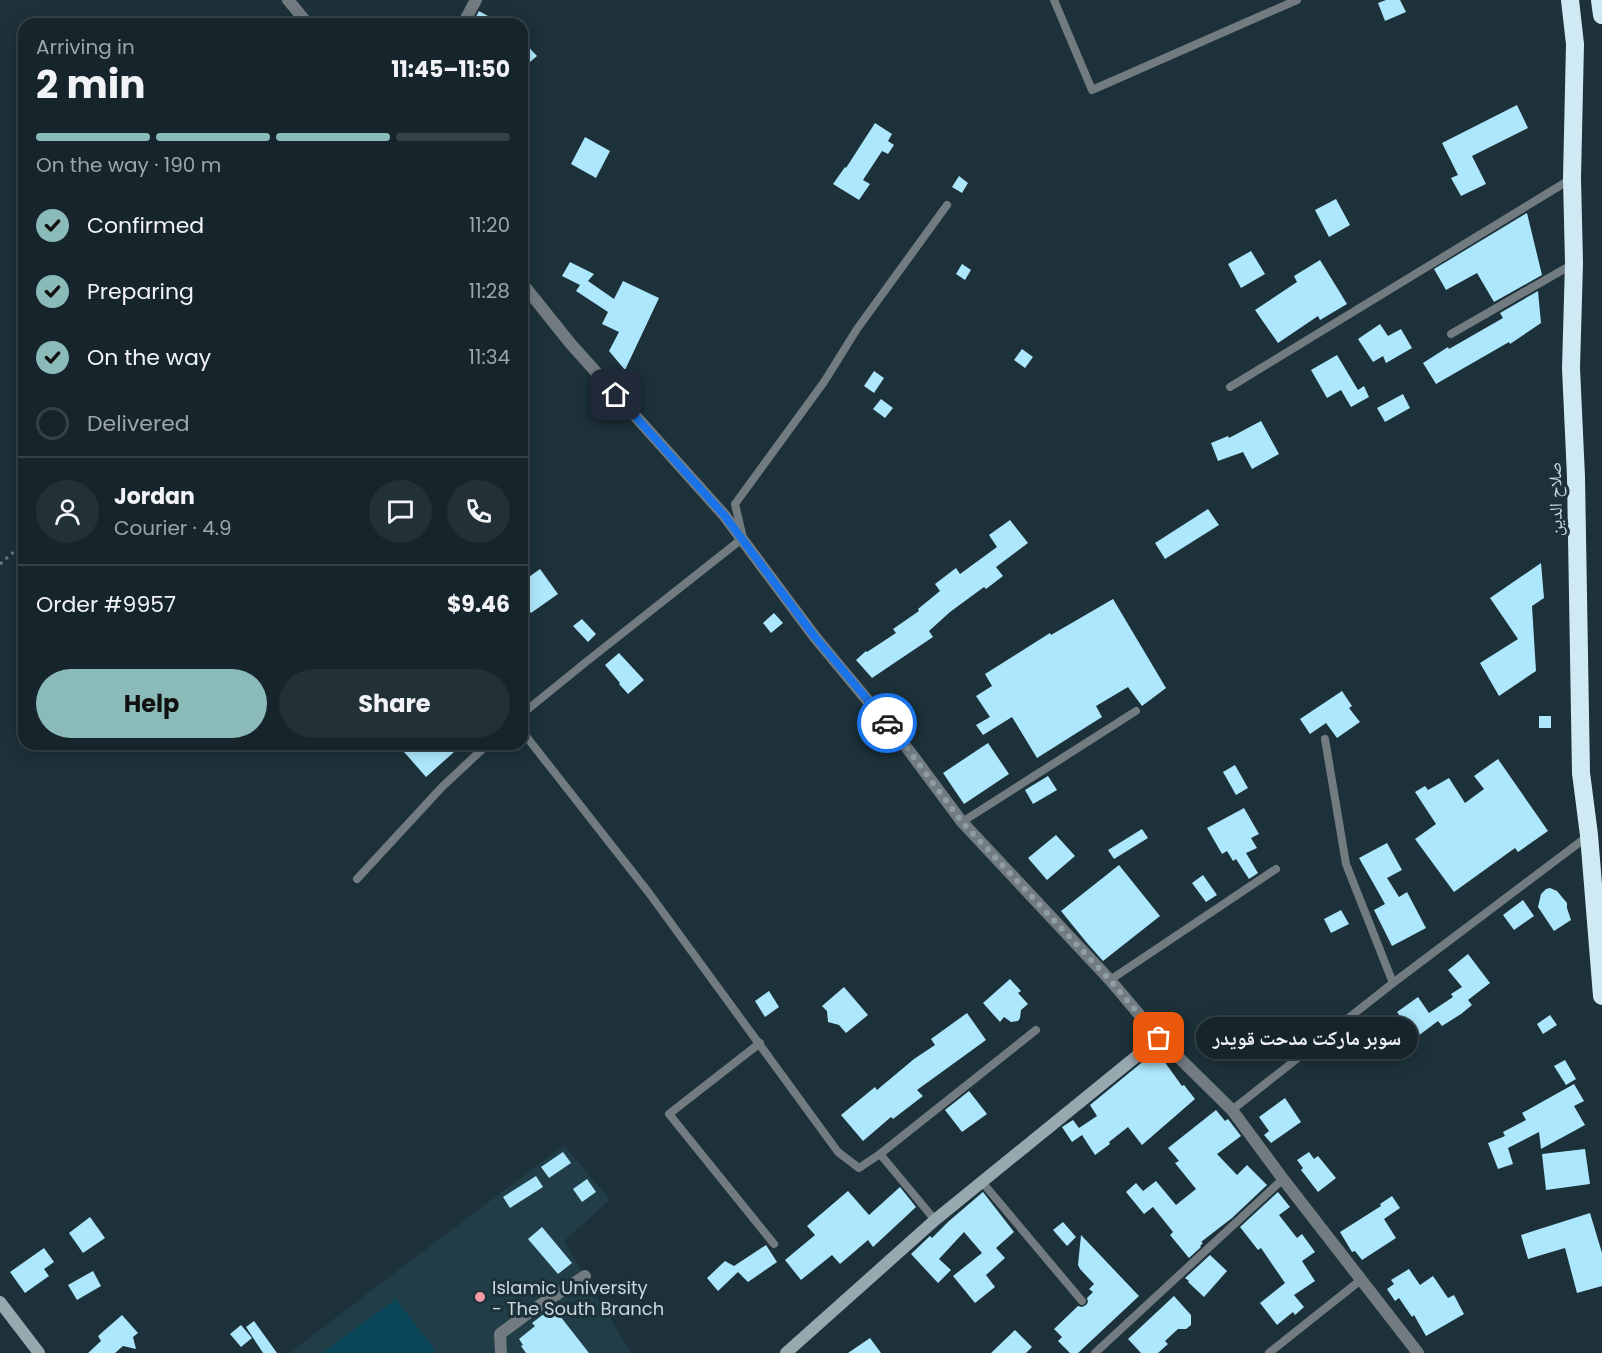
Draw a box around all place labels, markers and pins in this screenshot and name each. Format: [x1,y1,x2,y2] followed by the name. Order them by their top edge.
[590,369,641,420] pin
[1133,1012,1184,1063] pin
[1195,1017,1417,1059] callout: سوبر ماركت مدحت قويدر
[492,1275,664,1321] place label: Islamic University - The South Branch
[473,1290,487,1304] marker: Islamic University - The South Branch

